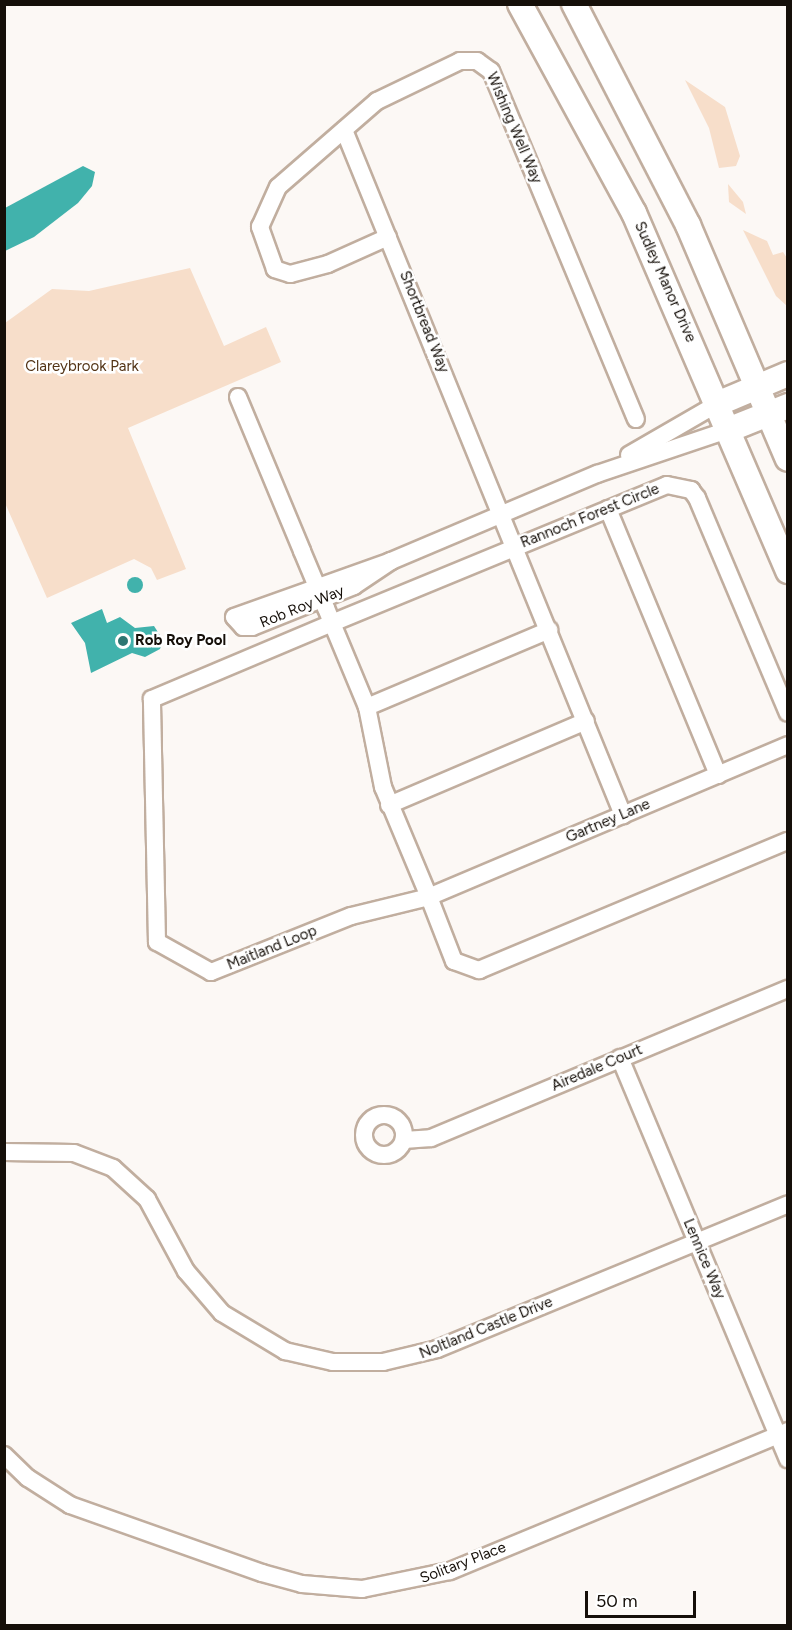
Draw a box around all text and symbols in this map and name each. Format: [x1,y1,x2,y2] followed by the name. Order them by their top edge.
[482,70,546,186] street label: Wishing Well Way
[630,219,700,345] street label: Sudley Manor Drive
[395,268,453,376] street label: Shortbread Way
[25,358,139,376] park label: Clareybrook Park
[518,480,662,552] street label: Rannoch Forest Circle
[257,582,347,632] street label: Rob Roy Way
[135,632,226,650] place label: Rob Roy Pool
[116,634,130,648] marker: Rob Roy Pool
[563,795,653,847] street label: Gartney Lane
[224,922,320,974] street label: Maitland Loop
[549,1041,645,1095] street label: Airedale Court
[679,1216,729,1302] street label: Lennice Way
[417,1293,555,1363] street label: Noltland Castle Drive
[417,1538,509,1588] street label: Solitary Place
[588,1579,699,1617] scale bar
[596,1590,638,1612] text: 50 m

